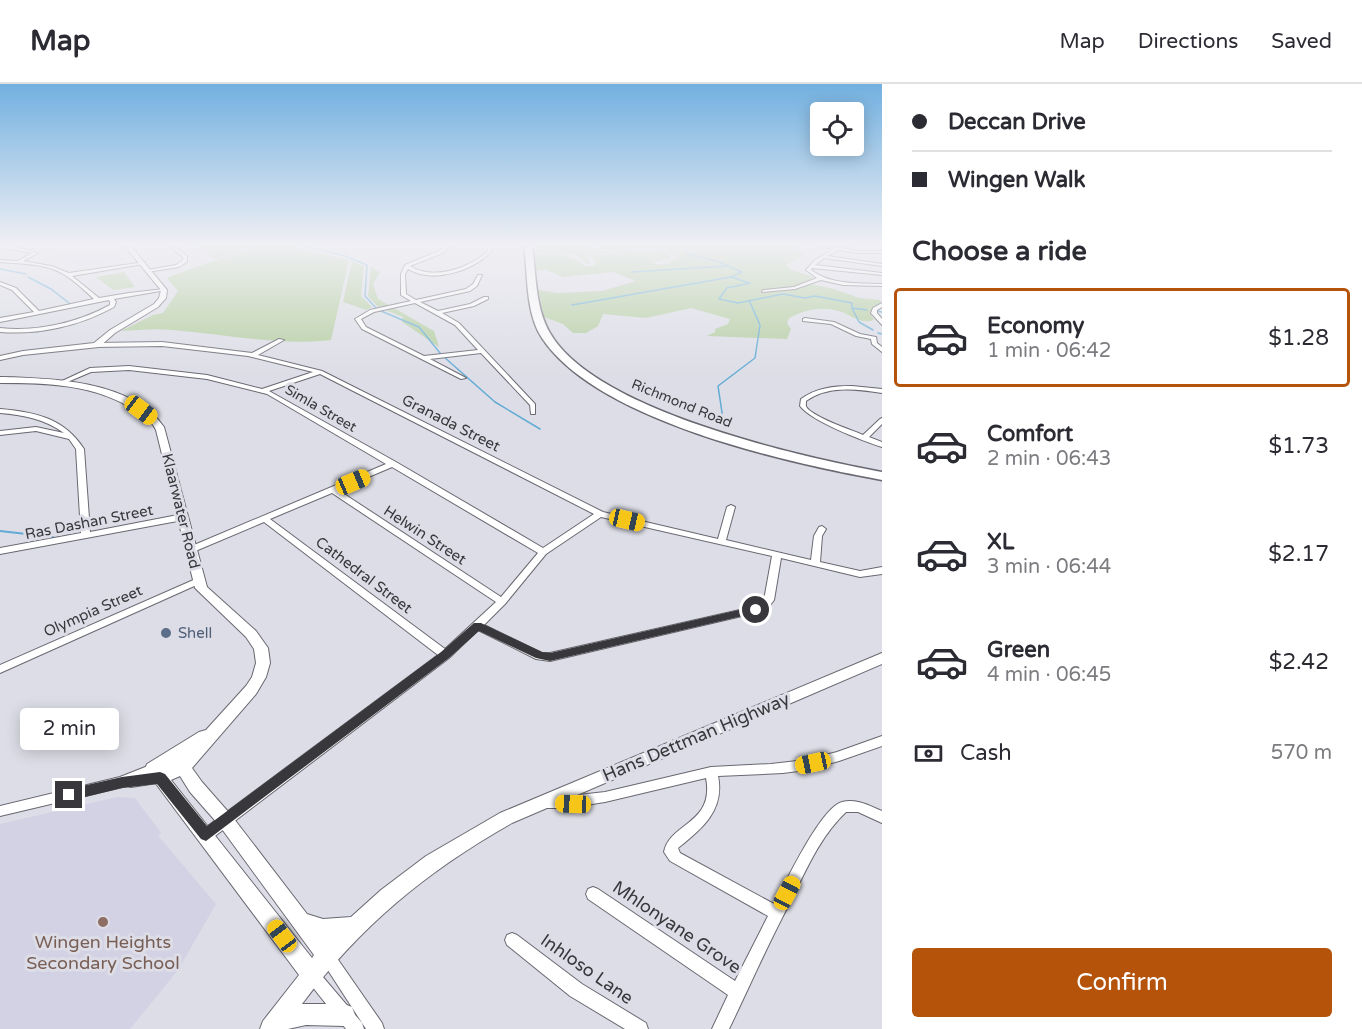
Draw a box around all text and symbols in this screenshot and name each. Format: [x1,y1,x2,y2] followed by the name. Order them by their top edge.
[30,24,90,58] text: Map
[1059,29,1105,54] text: Map
[1138,29,1238,54] text: Directions
[1271,29,1332,54] text: Saved
[810,102,864,156] map controls
[810,102,864,156] button: locate
[948,109,1086,135] text: Deccan Drive
[948,167,1086,193] text: Wingen Walk
[912,235,1087,268] text: Choose a ride
[915,311,969,365] icon: car
[987,313,1084,339] text: Economy
[1268,325,1329,351] text: $1.28
[987,339,1111,363] text: 1 min · 06:42
[629,376,735,431] street label: Richmond Road
[282,381,360,436] street label: Simla Street
[399,391,503,456] street label: Granada Street
[121,392,161,428] car
[915,419,969,473] icon: car
[987,421,1073,447] text: Comfort
[1268,433,1329,459] text: $1.73
[987,447,1111,471] text: 2 min · 06:43
[158,452,204,570] street label: Klaarwater Road
[333,467,373,497] car
[23,501,155,543] street label: Ras Dashan Street
[380,502,470,569] street label: Helwin Street
[607,507,647,533] car
[915,527,969,581] icon: car
[987,529,1014,555] text: XL
[312,533,416,617] street label: Cathedral Street
[1268,541,1329,567] text: $2.17
[987,555,1111,579] text: 3 min · 06:44
[41,581,145,641] street label: Olympia Street
[742,596,769,623] route start
[178,624,212,642] place label: Shell
[159,626,173,640] marker: Shell
[915,635,969,689] icon: car
[987,637,1050,663] text: Green
[1269,649,1329,675] text: $2.42
[987,663,1111,687] text: 4 min · 06:45
[599,687,793,786] street label: Hans Dettman Highway
[20,708,118,750] callout: 2 min
[43,717,96,741] text: 2 min
[912,737,945,770] icon: cash
[960,740,1012,766] text: Cash
[1271,741,1332,765] text: 570 m
[794,750,832,776] car
[55,781,82,808] route end
[555,794,591,814] car
[771,873,803,913] car
[608,876,746,978] street label: Mhlonyane Grove
[96,915,110,929] marker: Wingen Heights Secondary School
[264,916,300,956] car
[536,929,638,1009] street label: Inhloso Lane
[26,931,180,974] place label: Wingen Heights Secondary School
[912,948,1332,1017] button: Confirm

